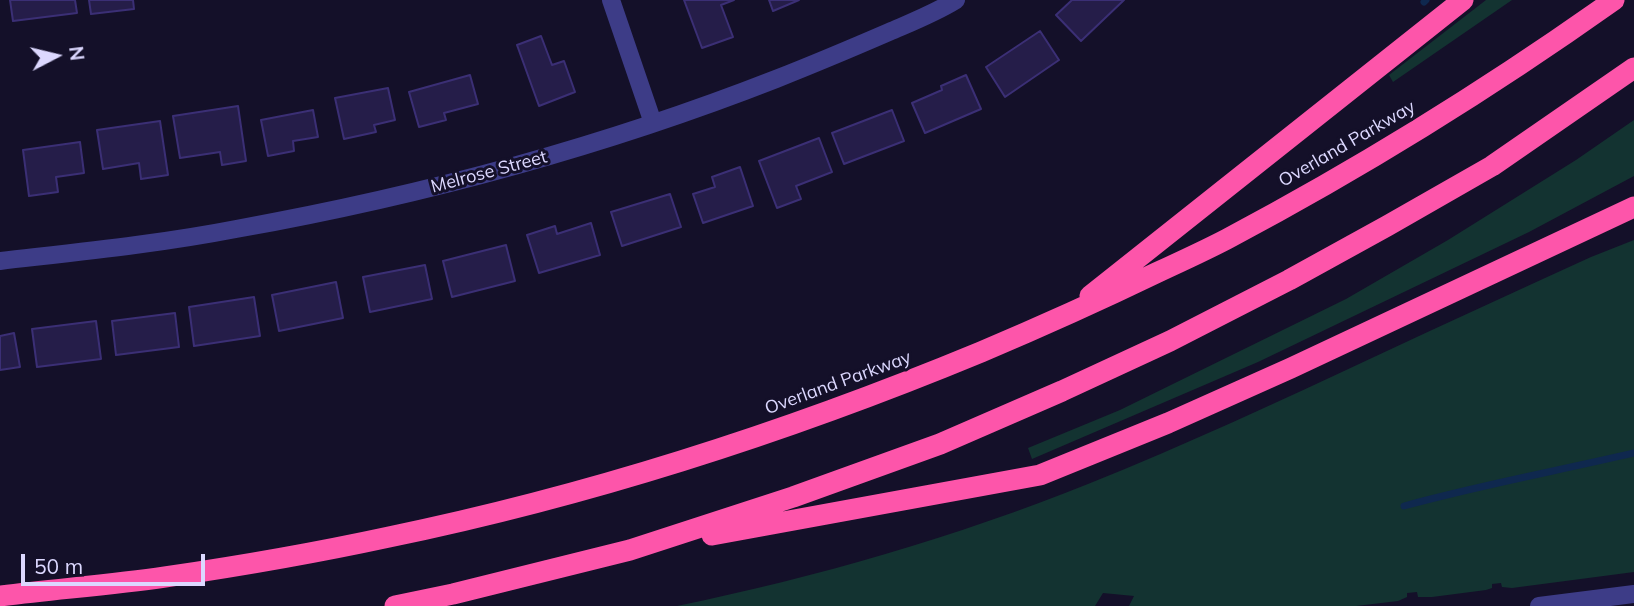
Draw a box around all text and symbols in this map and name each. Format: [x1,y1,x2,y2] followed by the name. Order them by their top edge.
[21,21,91,91] north arrow
[64,45,90,62] text: N
[1275,96,1419,192] street label: Overland Parkway
[429,146,549,198] street label: Melrose Street
[762,346,914,420] street label: Overland Parkway
[24,540,208,584] scale bar
[34,553,83,579] text: 50 m

